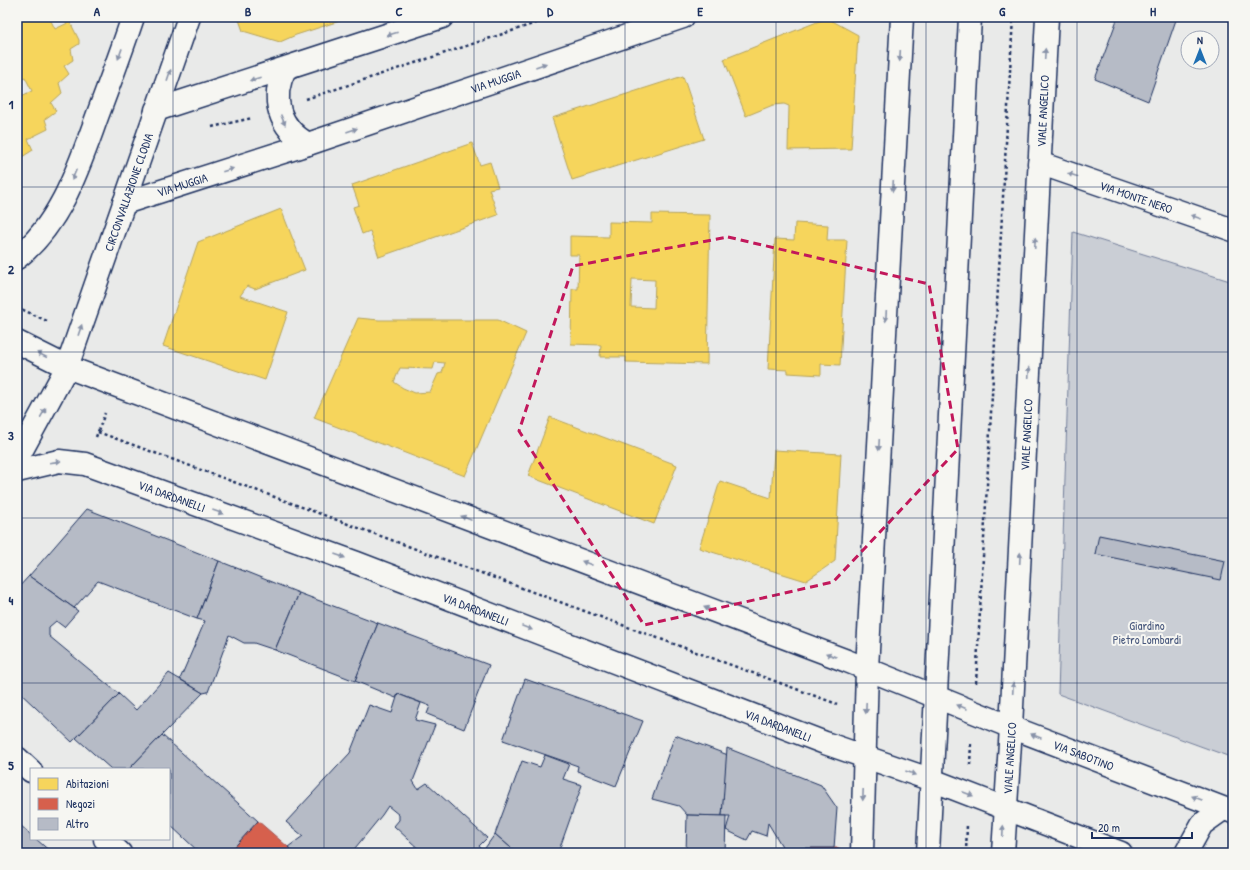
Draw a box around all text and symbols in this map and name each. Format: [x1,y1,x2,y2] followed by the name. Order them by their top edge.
[94,2,101,20] text: A
[245,2,252,20] text: B
[395,2,403,20] text: C
[547,2,554,20] text: D
[697,2,703,20] text: E
[848,2,855,20] text: F
[999,2,1006,20] text: G
[1150,2,1156,20] text: H
[1180,30,1220,70] north arrow
[386,31,398,37] one-way arrow
[1197,33,1203,47] text: N
[1042,47,1048,60] one-way arrow
[117,48,123,60] one-way arrow
[897,50,904,62] one-way arrow
[535,62,547,68] one-way arrow
[468,64,523,97] street label: VIA MUGGIA
[166,69,172,81] one-way arrow
[1032,74,1053,147] street label: VIALE ANGELICO
[249,76,261,82] one-way arrow
[9,95,14,113] text: 1
[281,114,287,126] one-way arrow
[346,126,358,132] one-way arrow
[100,130,156,253] street label: CIRCONVALLAZIONE CLODIA
[223,167,235,173] one-way arrow
[155,168,210,200] street label: VIA MUGGIA
[71,170,77,181] one-way arrow
[1067,171,1079,177] one-way arrow
[1098,176,1175,217] street label: VIA MONTE NERO
[890,180,897,192] one-way arrow
[1190,214,1202,220] one-way arrow
[1032,237,1039,249] one-way arrow
[8,260,15,278] text: 2
[883,310,890,322] one-way arrow
[78,324,84,336] one-way arrow
[36,351,48,358] one-way arrow
[1026,365,1032,378] one-way arrow
[1016,398,1036,471] street label: VIALE ANGELICO
[40,407,47,419] one-way arrow
[8,426,14,444] text: 3
[876,439,883,451] one-way arrow
[49,459,61,465] one-way arrow
[136,476,208,516] street label: VIA DARDANELLI
[212,509,224,515] one-way arrow
[459,514,471,520] one-way arrow
[1016,552,1023,564] one-way arrow
[334,554,346,560] one-way arrow
[581,560,593,566] one-way arrow
[440,588,512,629] street label: VIA DARDANELLI
[9,591,14,609] text: 4
[703,606,715,612] one-way arrow
[1113,617,1181,648] park label: Giardino Pietro Lombardi
[521,625,533,631] one-way arrow
[824,651,836,657] one-way arrow
[1010,681,1016,694] one-way arrow
[863,702,869,715] one-way arrow
[742,704,814,746] street label: VIA DARDANELLI
[957,704,968,710] one-way arrow
[998,722,1020,795] street label: VIALE ANGELICO
[1030,733,1042,739] one-way arrow
[1051,735,1117,774] street label: VIA SABOTINO
[8,756,14,774] text: 5
[30,768,170,840] legend
[906,770,918,776] one-way arrow
[66,775,109,792] text: Abitazioni
[860,789,867,801] one-way arrow
[962,792,974,798] one-way arrow
[66,795,95,812] text: Negozi
[1190,795,1202,801] one-way arrow
[1092,814,1192,840] scale bar
[66,815,89,832] text: Altro
[1098,819,1120,836] text: 20 m
[1000,824,1006,837] one-way arrow

